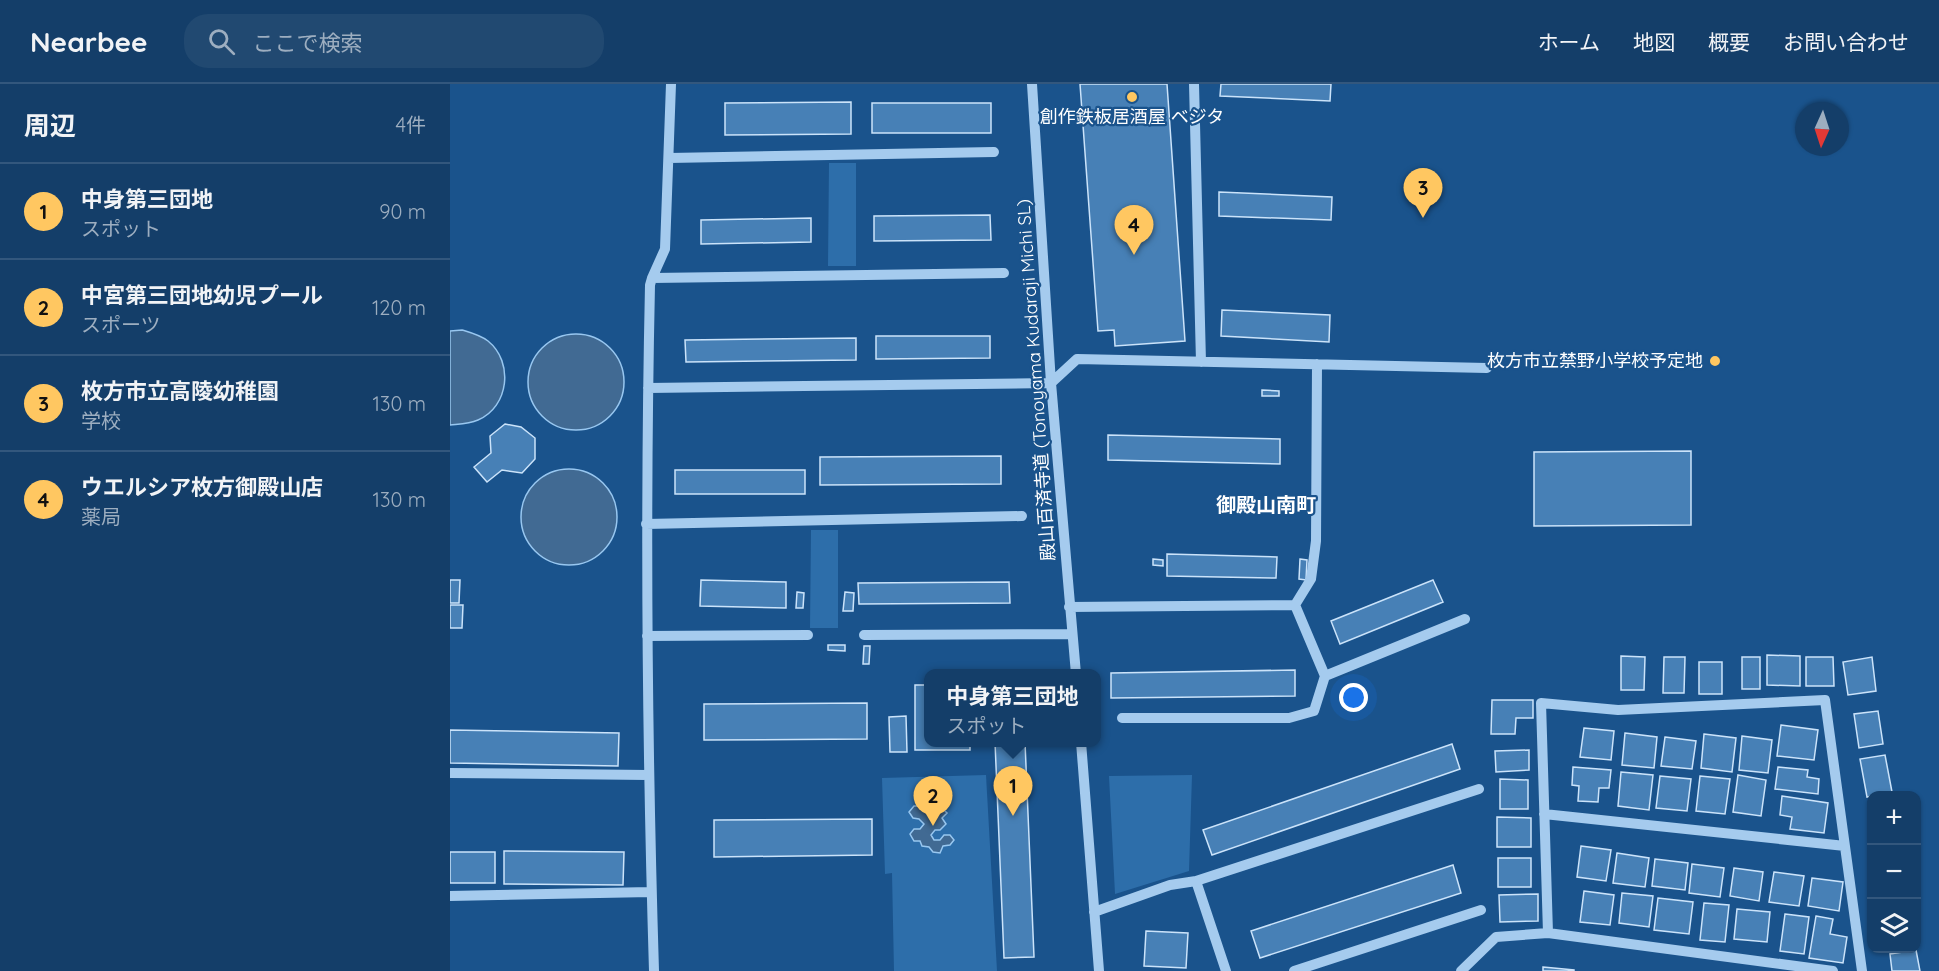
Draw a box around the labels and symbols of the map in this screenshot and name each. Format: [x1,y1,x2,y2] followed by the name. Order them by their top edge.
[1125,90,1139,104] marker: 創作鉄板居酒屋 ベジタ
[1795,102,1849,156] north arrow
[1040,105,1224,128] place label: 創作鉄板居酒屋 ベジタ
[1404,168,1442,218] pin: 3
[1011,198,1060,562] street label: 殿山百済寺道 (Tonoyama Kudaraji Michi SL)
[1114,206,1154,255] pin: 4
[1487,349,1703,372] place label: 枚方市立禁野小学校予定地
[1708,354,1722,368] marker: 枚方市立禁野小学校予定地
[1216,492,1316,517] district label: 御殿山南町
[1339,683,1368,712] your location
[994,766,1032,816] pin: 1
[914,776,952,826] pin: 2

